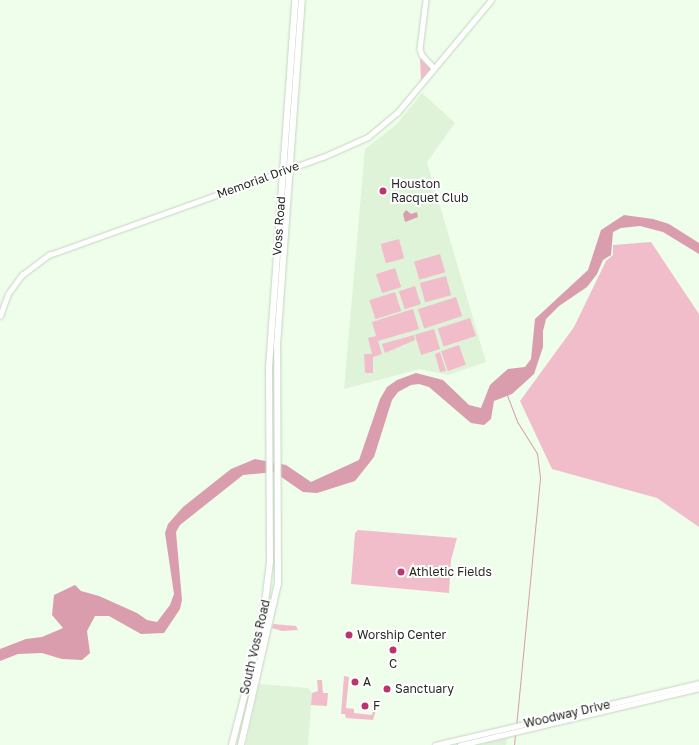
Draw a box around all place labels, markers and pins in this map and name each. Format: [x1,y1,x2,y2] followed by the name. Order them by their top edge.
[391,177,468,205] place label: Houston Racquet Club
[378,186,388,196] marker: Houston Racquet Club
[409,565,492,579] place label: Athletic Fields
[396,567,406,577] marker: Athletic Fields
[357,628,446,642] place label: Worship Center
[344,630,354,640] marker: Worship Center
[388,645,398,655] marker: C
[389,657,397,671] place label: C
[363,675,371,689] place label: A
[350,677,360,687] marker: A
[395,682,454,696] place label: Sanctuary
[382,684,392,694] marker: Sanctuary
[373,699,380,713] place label: F
[360,701,370,711] marker: F

